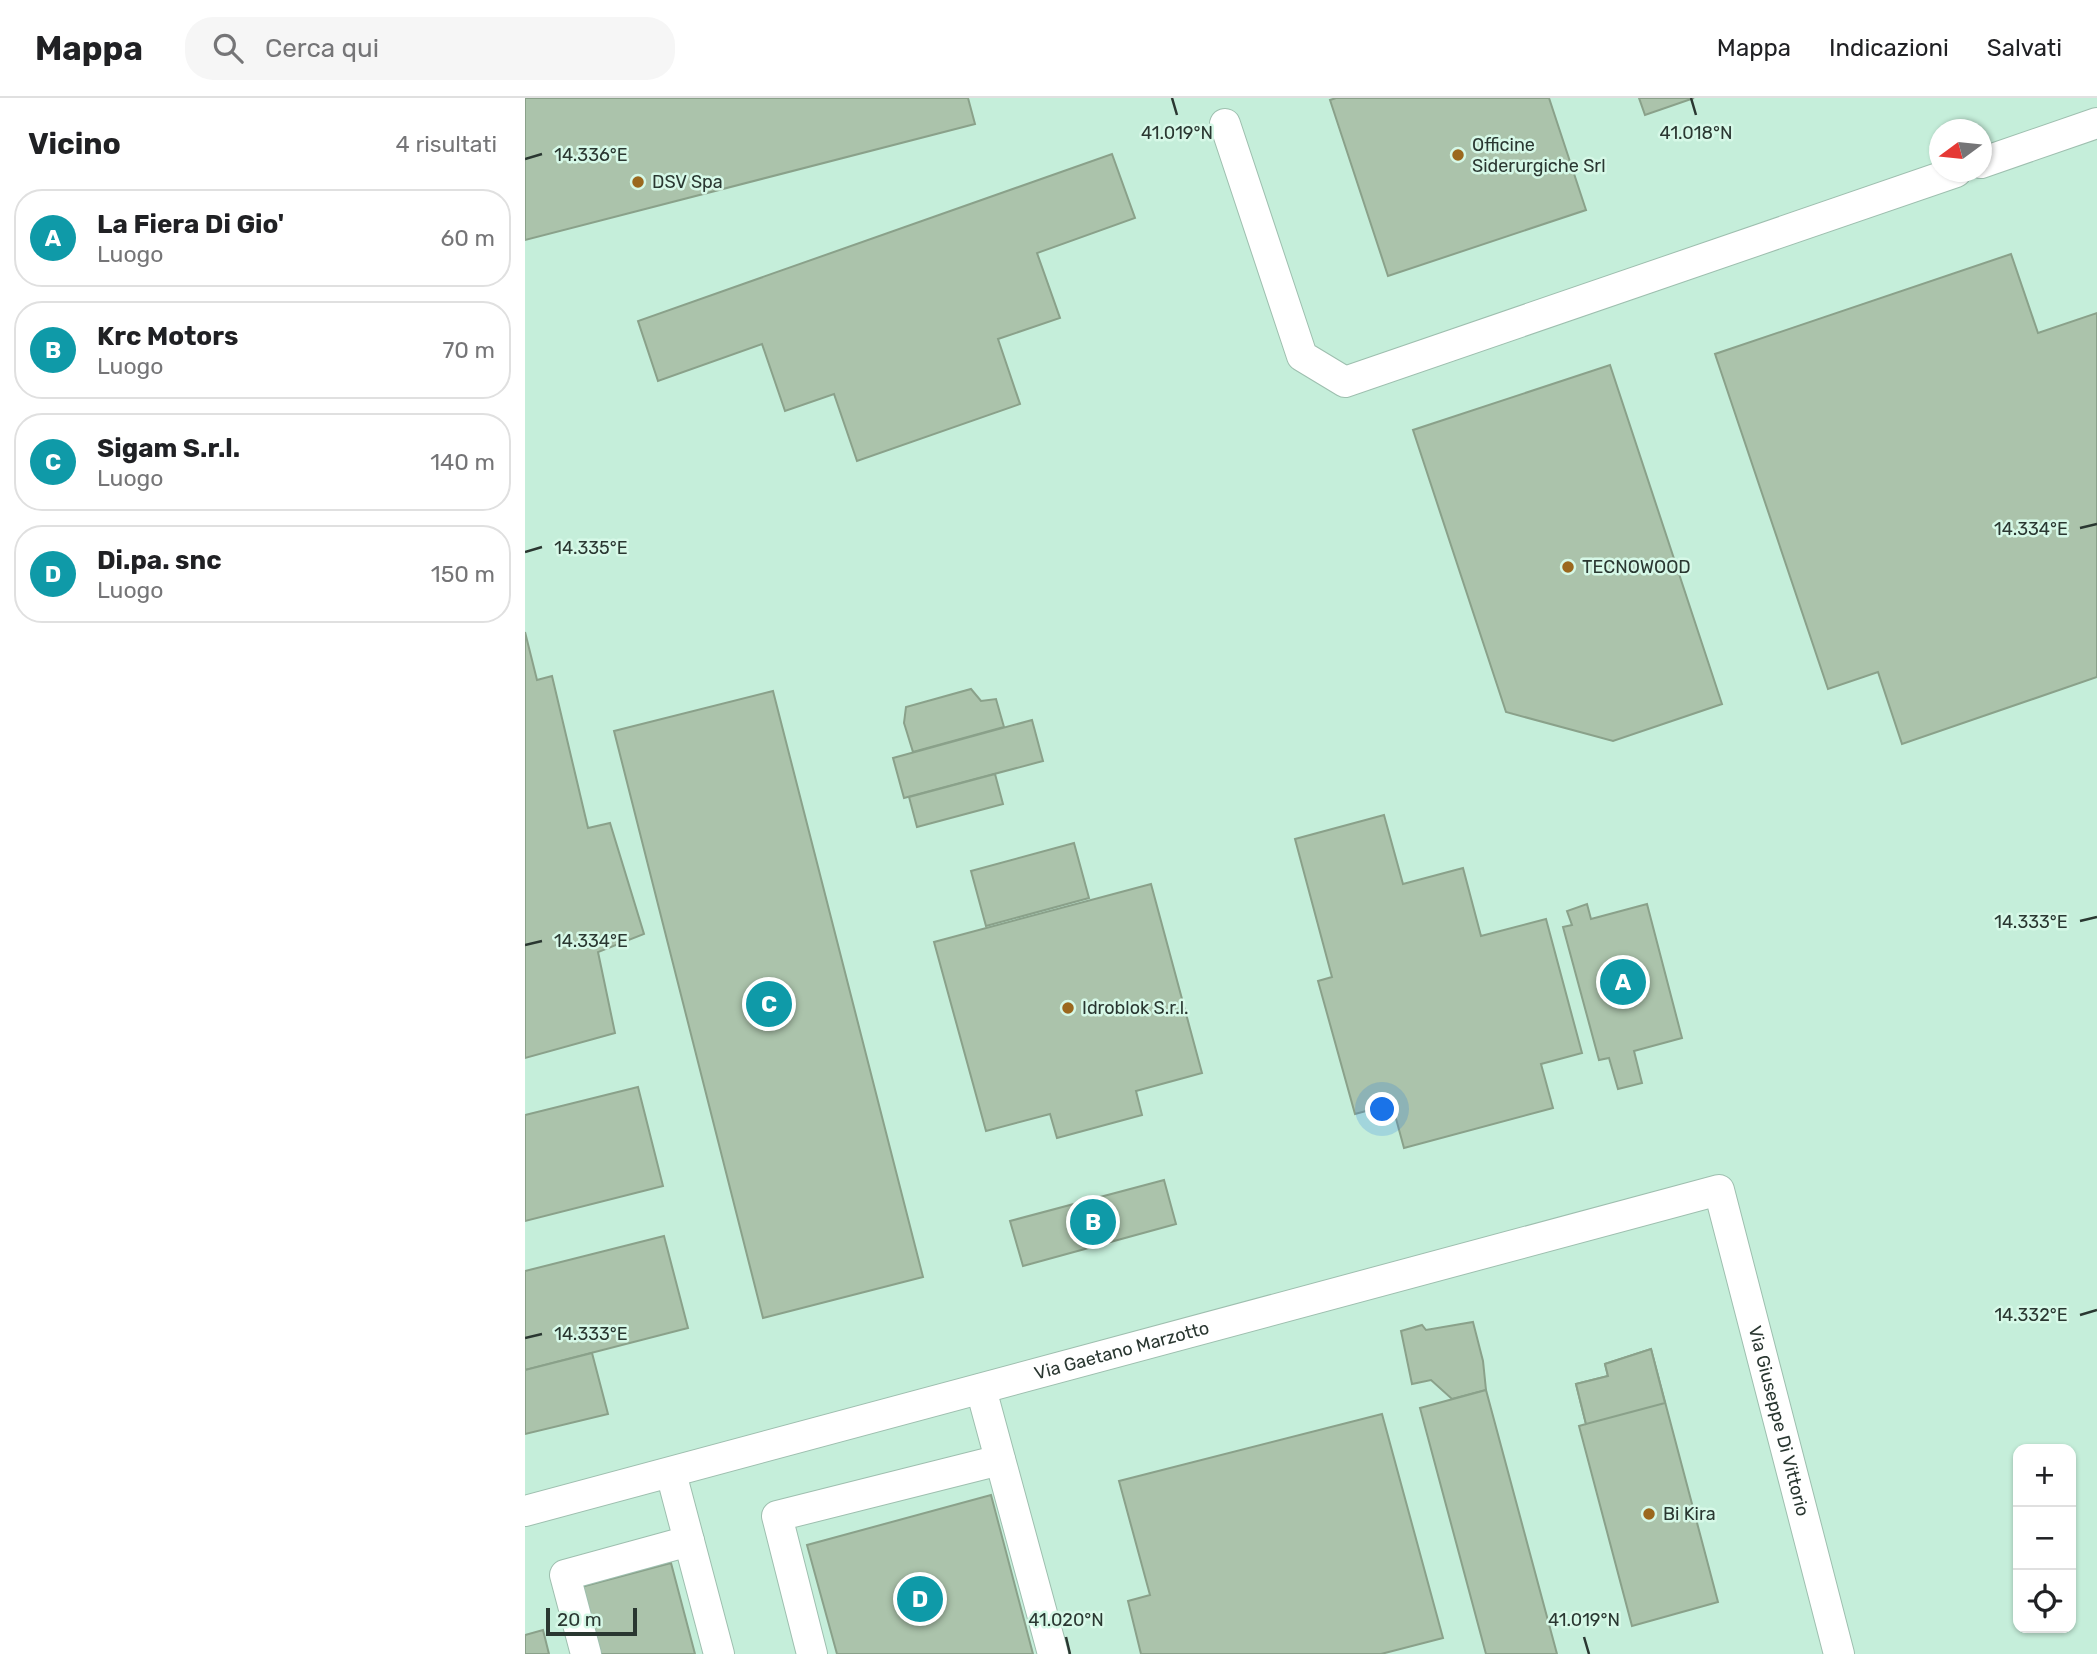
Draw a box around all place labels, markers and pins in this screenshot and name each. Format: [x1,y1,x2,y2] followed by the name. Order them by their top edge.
[1472,134,1606,177] place label: Officine Siderurgiche Srl
[1450,147,1466,163] marker: Officine Siderurgiche Srl
[652,171,723,193] place label: DSV Spa
[630,174,646,190] marker: DSV Spa
[1582,556,1691,578] place label: TECNOWOOD
[1560,559,1576,575] marker: TECNOWOOD
[1600,956,1646,1008] pin: A
[746,978,792,1030] pin: C
[1082,997,1189,1019] place label: Idroblok S.r.l.
[1060,1000,1076,1016] marker: Idroblok S.r.l.
[1070,1196,1116,1248] pin: B
[1663,1503,1716,1525] place label: Bi Kira
[1641,1506,1657,1522] marker: Bi Kira
[897,1573,943,1625] pin: D

